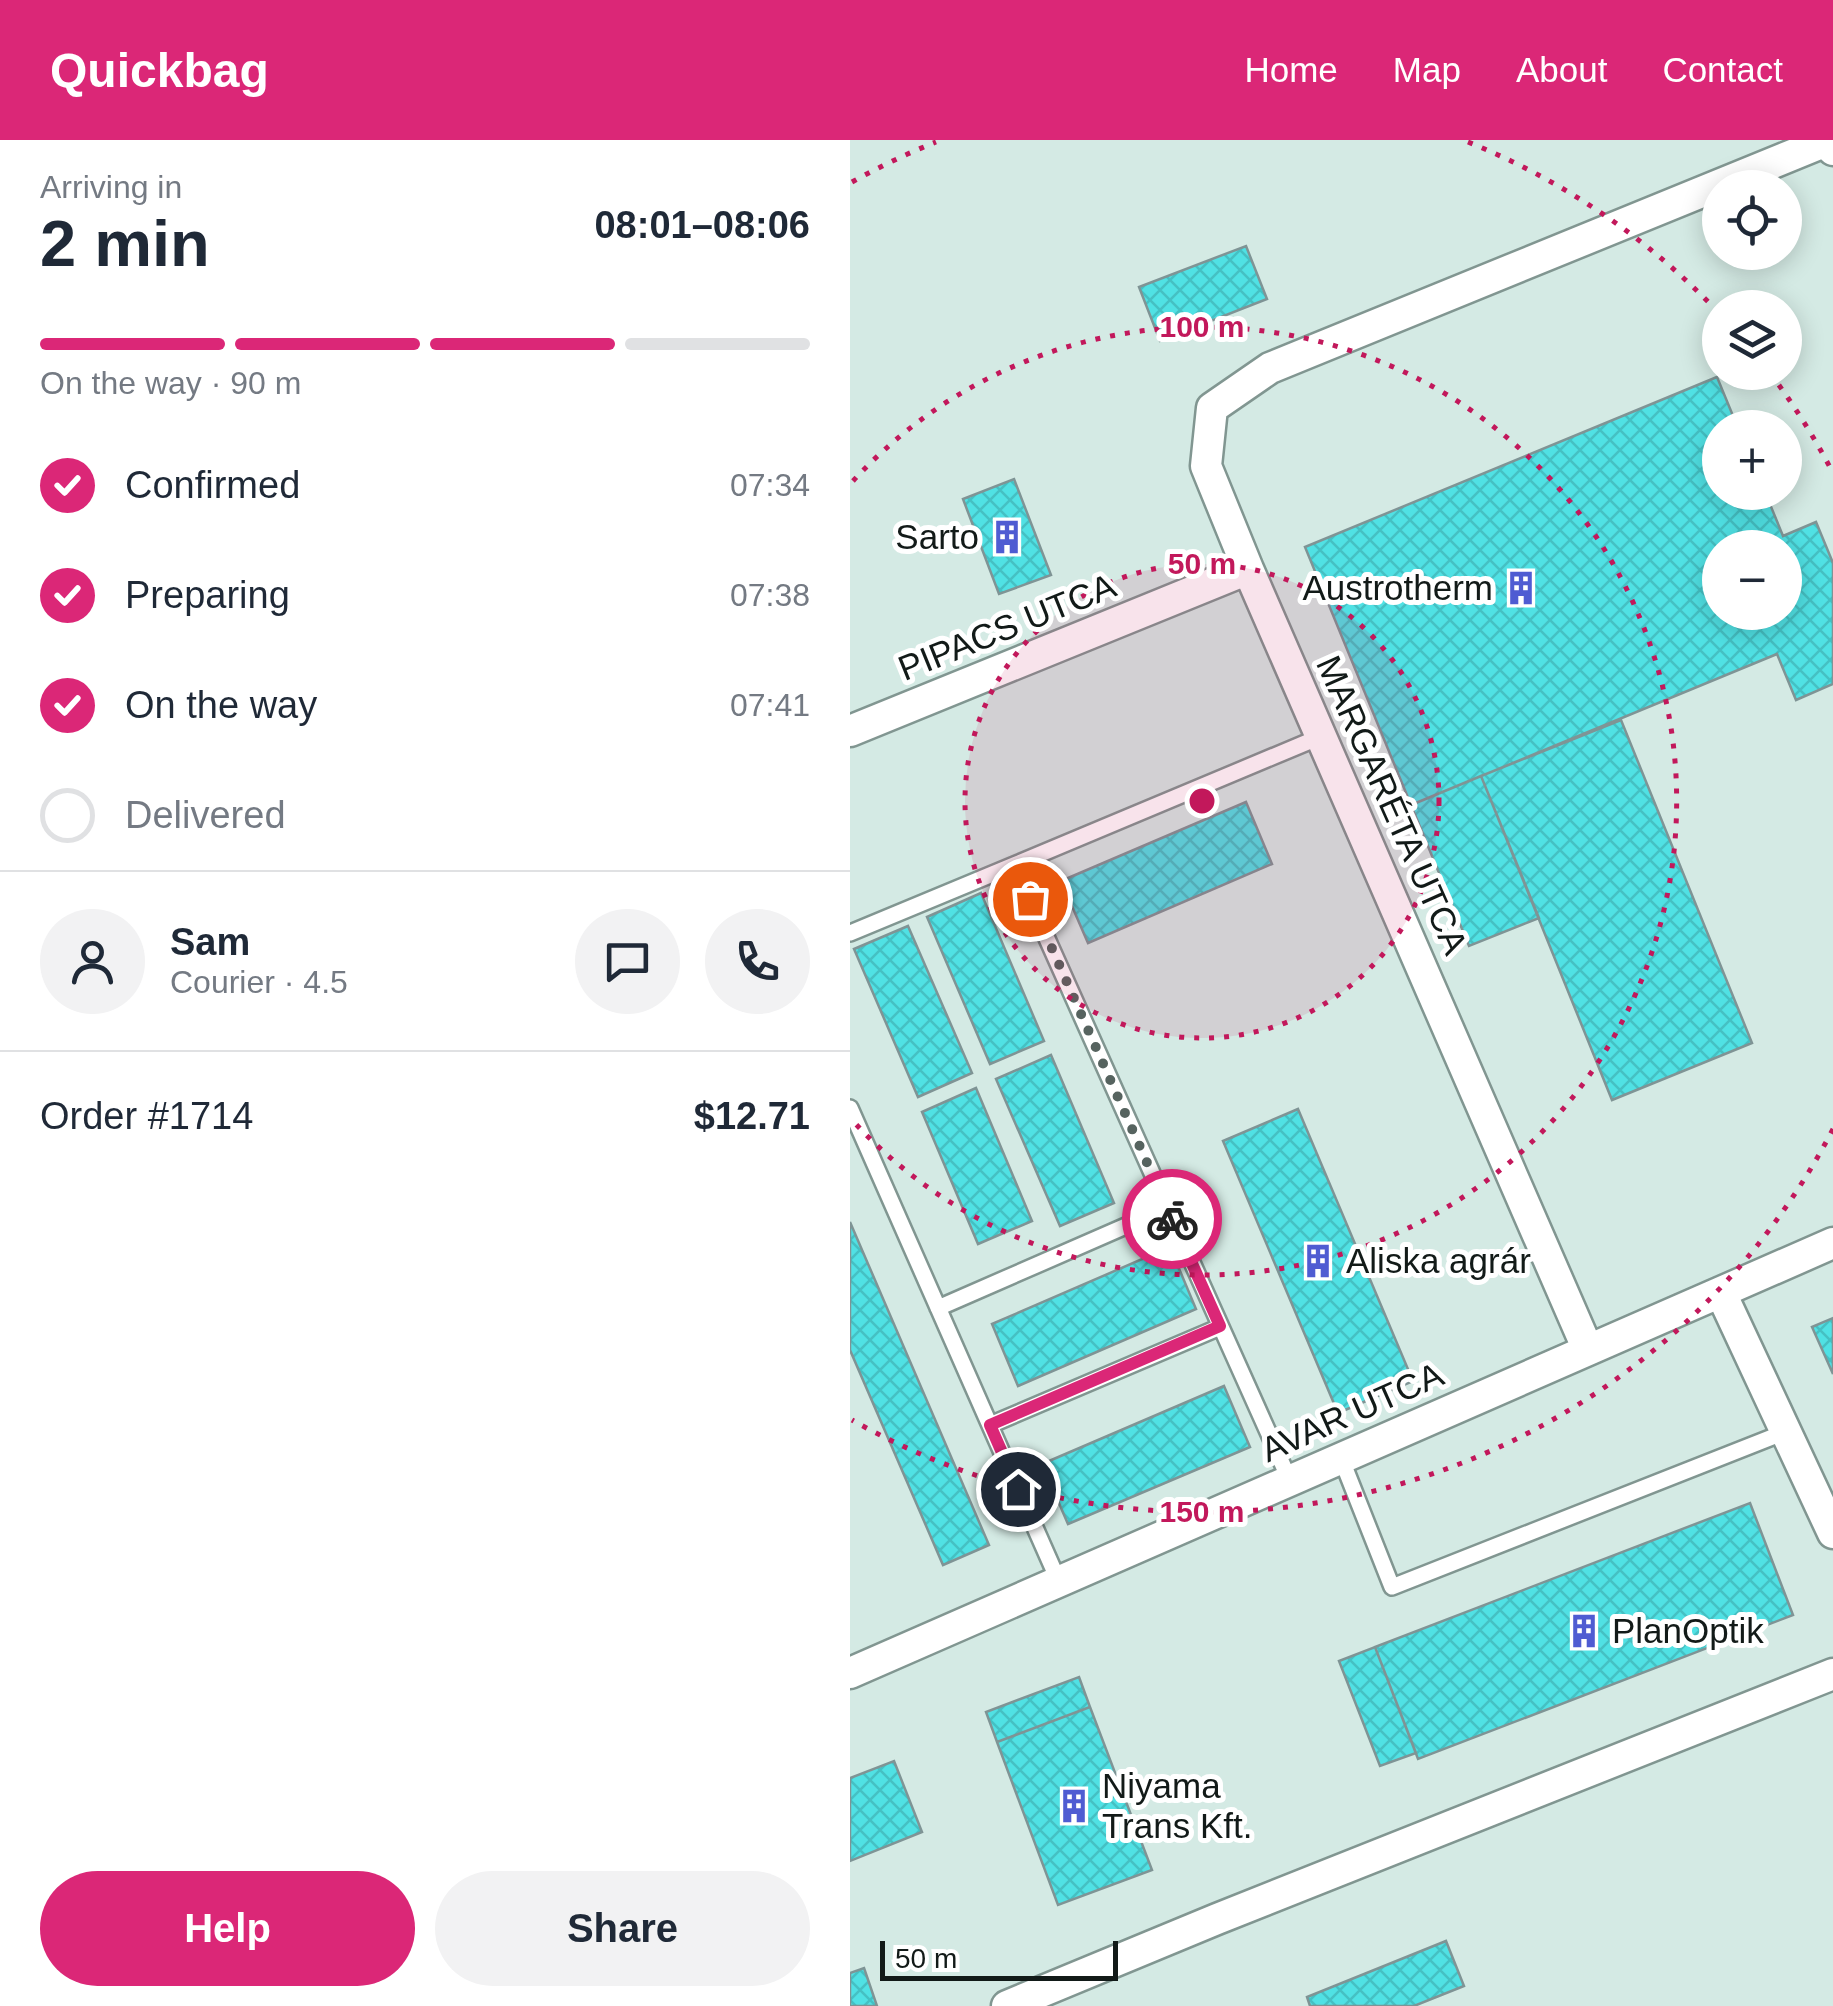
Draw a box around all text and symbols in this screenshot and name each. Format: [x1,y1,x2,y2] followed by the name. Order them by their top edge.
[50,44,269,97] text: Quickbag
[1244,50,1338,89] text: Home
[1393,50,1461,89] text: Map
[1516,50,1607,89] text: About
[1662,50,1783,89] text: Contact
[40,169,182,205] text: Arriving in
[1702,170,1802,630] map controls
[1702,170,1802,270] button: locate
[594,204,810,246] text: 08:01–08:06
[40,207,210,280] text: 2 min
[1702,290,1802,390] button: layers
[1159,310,1245,343] text: 100 m
[40,365,301,401] text: On the way · 90 m
[1702,410,1802,510] button: +
[40,458,95,513] icon: check
[125,464,300,506] text: Confirmed
[730,467,810,503] text: 07:34
[895,517,979,556] place label: Sarto
[988,518,1026,556] building icon: Sarto
[1702,530,1802,630] button: −
[1168,547,1236,580] text: 50 m
[893,565,1122,688] street label: PIPACS UTCA
[40,568,95,623] icon: check
[1302,568,1493,607] place label: Austrotherm
[1502,569,1540,607] building icon: Austrotherm
[125,574,290,616] text: Preparing
[730,577,810,613] text: 07:38
[1309,650,1476,960] street label: MARGARÉTA UTCA
[40,678,95,733] icon: check
[125,684,317,726] text: On the way
[730,687,810,723] text: 07:41
[1184,783,1220,819] centre of rings
[125,794,286,836] text: Delivered
[988,857,1073,942] pin
[1003,872,1058,927] icon: bag
[40,909,145,1014] button: person
[575,909,680,1014] button: chat
[705,909,810,1014] button: phone
[170,921,250,963] text: Sam
[170,964,348,1000] text: Courier · 4.5
[40,1095,253,1137] text: Order #1714
[694,1095,810,1137] text: $12.71
[1122,1169,1222,1269] courier
[1145,1192,1200,1247] icon: bike
[1346,1241,1531,1280] place label: Aliska agrár
[1299,1242,1337,1280] building icon: Aliska agrár
[1255,1354,1449,1469] street label: AVAR UTCA
[976,1447,1061,1532] pin
[991,1462,1046,1517] icon: home
[1159,1495,1245,1528] text: 150 m
[1612,1611,1764,1650] place label: PlanOptik
[1565,1612,1603,1650] building icon: PlanOptik
[1102,1766,1252,1845] place label: Niyama Trans Kft.
[1055,1787,1093,1825] building icon: Niyama Trans Kft.
[40,1871,415,1986] button: Help
[435,1871,810,1986] button: Share
[880,1936,1118,1980] scale bar
[895,1943,957,1974] text: 50 m

